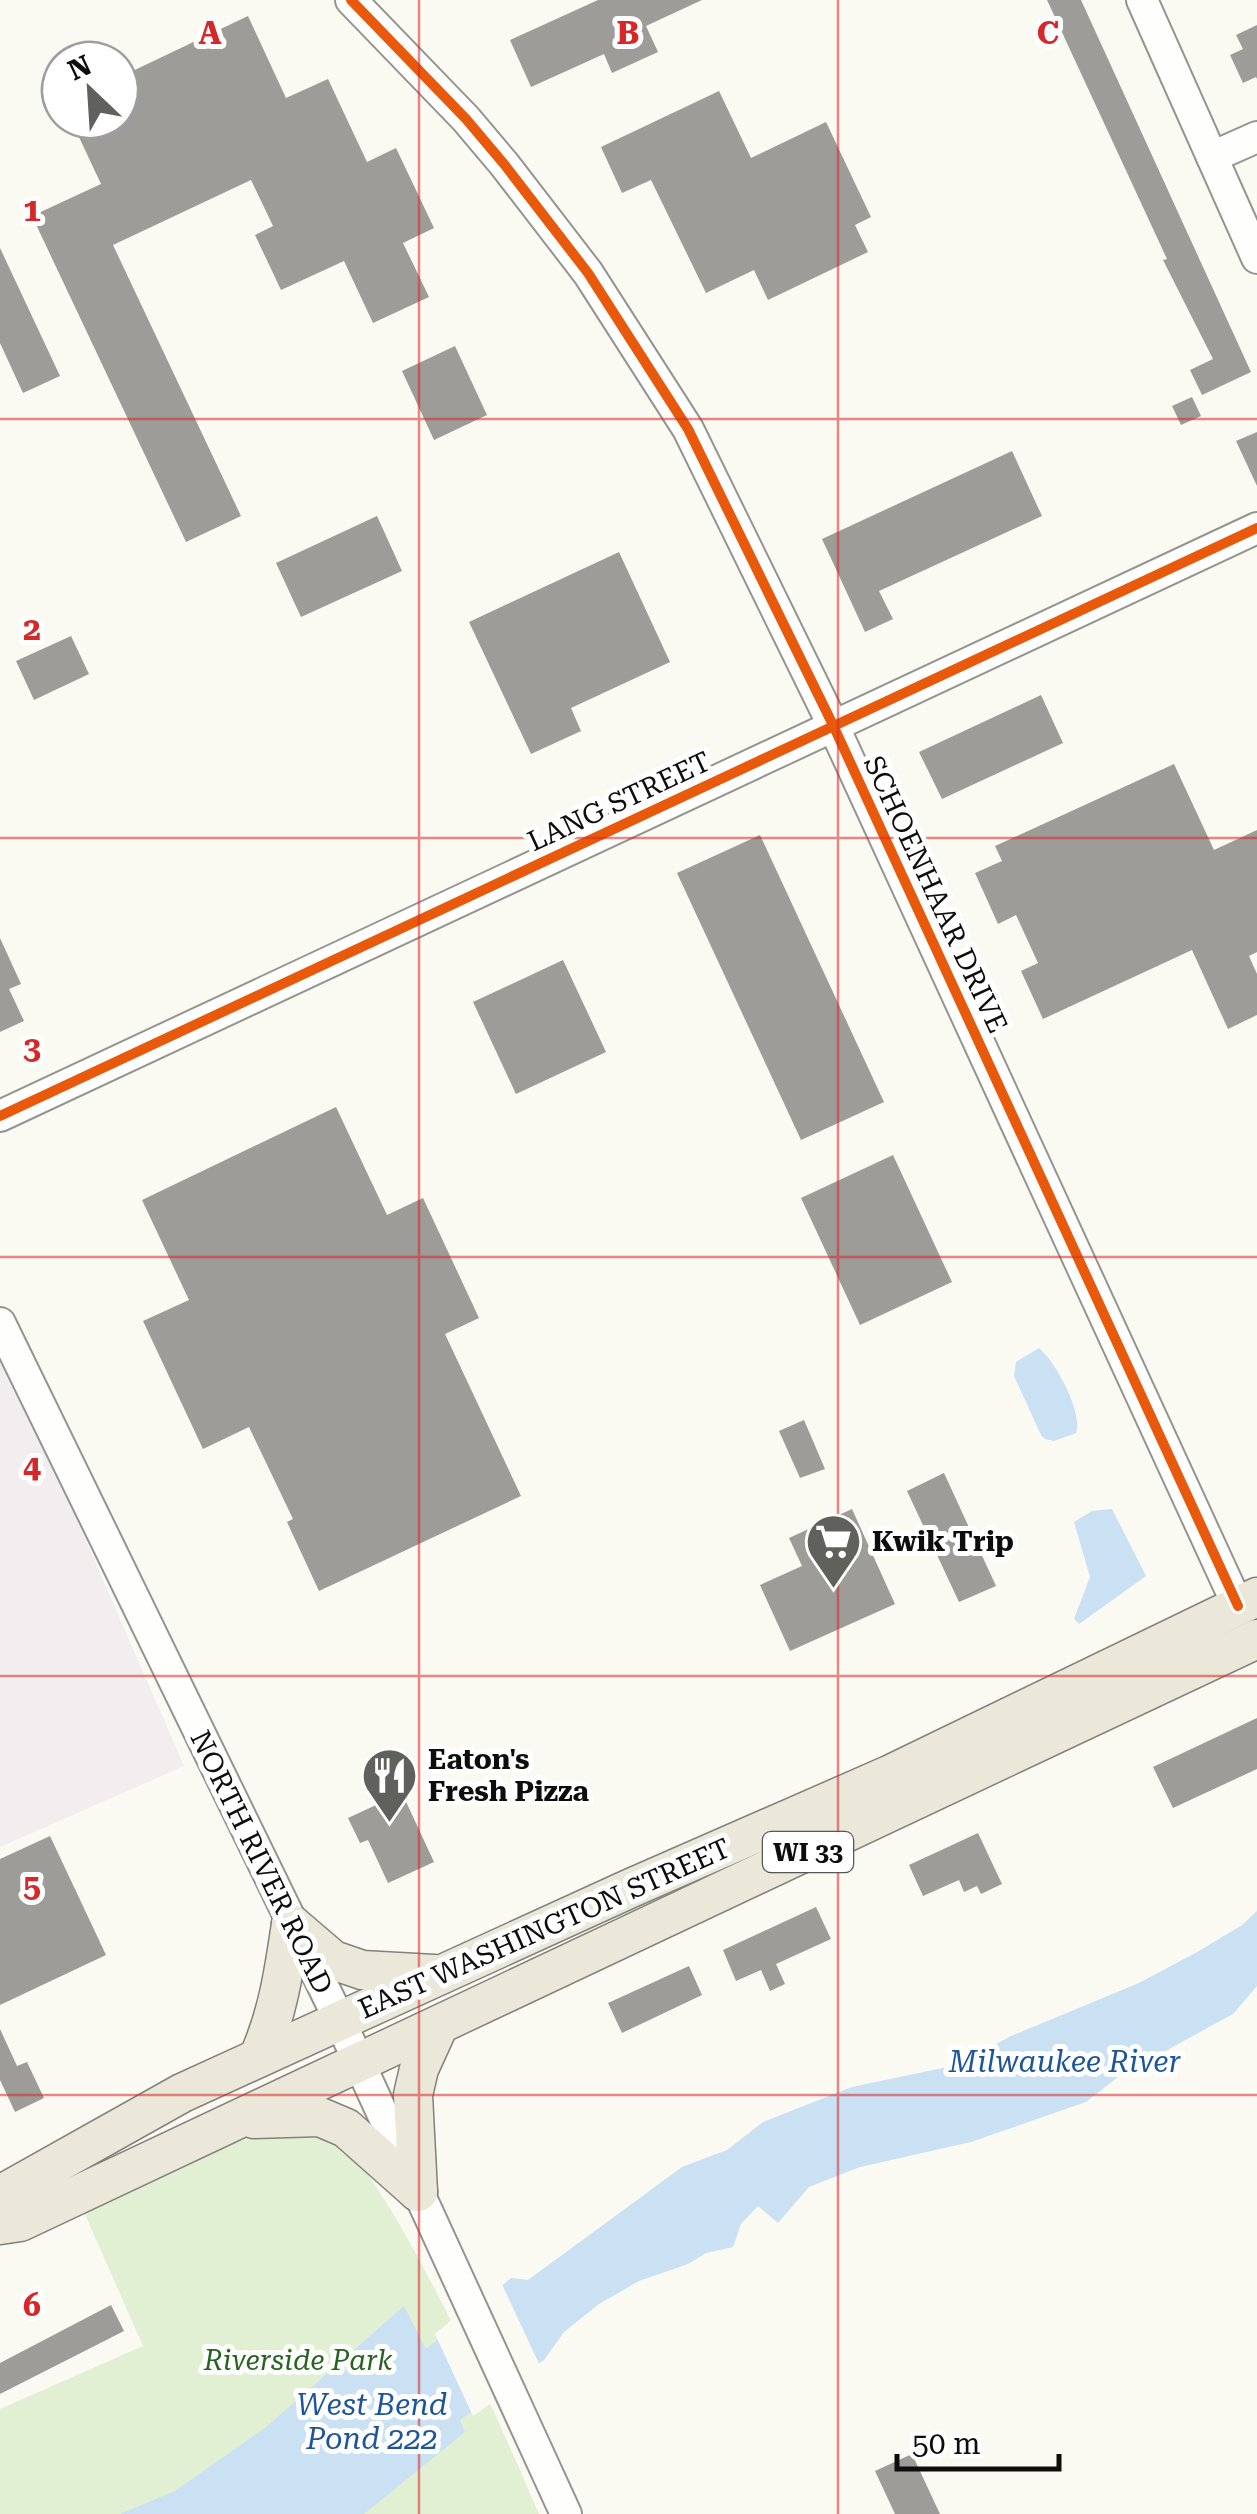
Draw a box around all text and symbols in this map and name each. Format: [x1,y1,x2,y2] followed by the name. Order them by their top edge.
[198,14,222,52] text: A
[616,14,640,52] text: B
[1037,14,1059,52] text: C
[40,40,140,140] north arrow
[63,48,96,87] text: N
[23,191,41,229] text: 1
[23,610,41,648] text: 2
[523,745,716,858] street label: LANG STREET
[857,750,1014,1038] street label: SCHOENHAAR DRIVE
[23,1029,41,1067] text: 3
[23,1448,41,1486] text: 4
[803,1511,863,1590] supermarket icon: Kwik Trip
[872,1525,1014,1558] place label: Kwik Trip
[183,1725,340,1999] street label: NORTH RIVER ROAD
[428,1743,590,1808] place label: Eaton's Fresh Pizza
[359,1745,419,1824] restaurant icon: Eaton's Fresh Pizza
[353,1831,735,2026] street label: EAST WASHINGTON STREET
[763,1832,853,1872] road number: WI 33
[23,1867,41,1905] text: 5
[948,2044,1182,2079] water label: Milwaukee River
[23,2286,41,2324] text: 6
[203,2344,393,2377] park label: Riverside Park
[297,2387,447,2456] water label: West Bend Pond 222
[897,2409,1060,2471] scale bar
[912,2426,981,2461] text: 50 m

